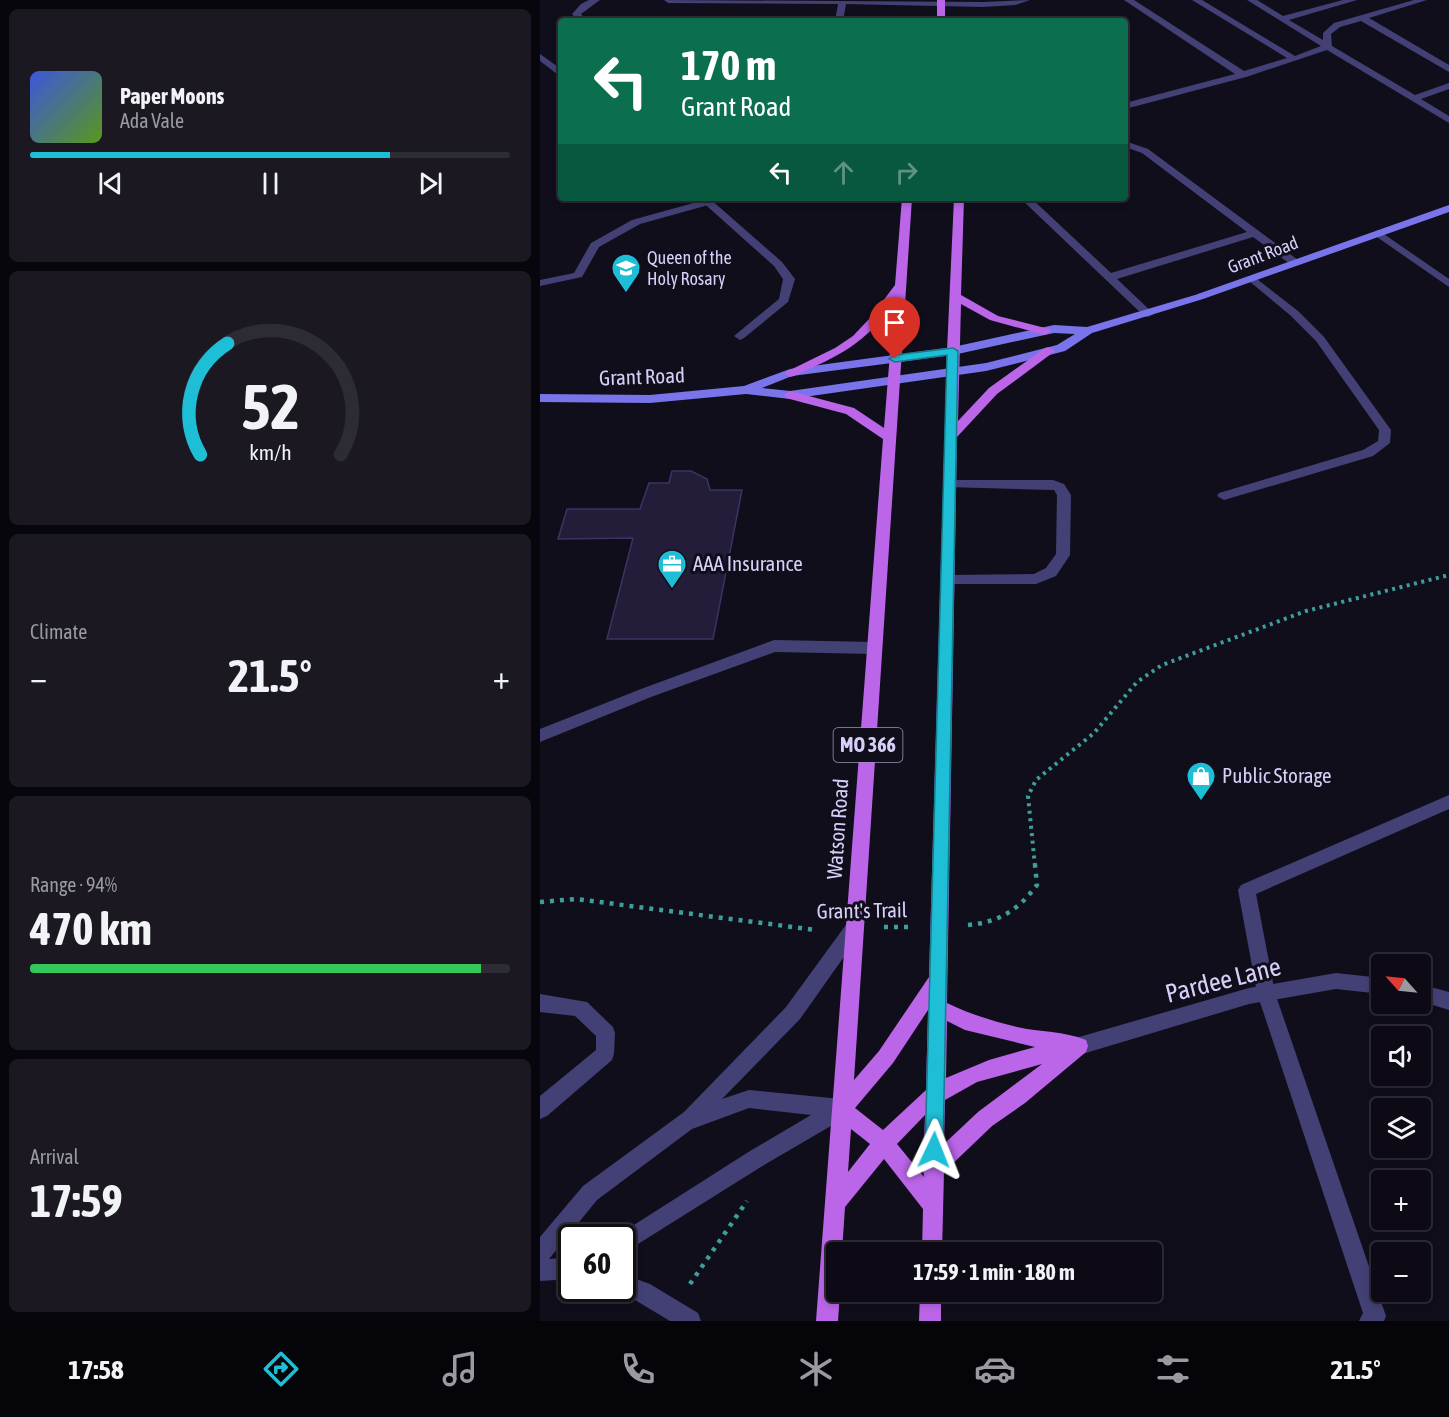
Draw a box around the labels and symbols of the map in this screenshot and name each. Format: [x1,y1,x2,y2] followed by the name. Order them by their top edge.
[1225,232,1301,278] street label: Grant Road
[647,247,732,289] place label: Queen of the Holy Rosary
[610,252,642,294] school or university icon: Queen of the Holy Rosary
[869,297,920,359] pin
[599,363,685,389] street label: Grant Road
[656,548,688,590] office icon: AAA Insurance
[693,551,803,575] place label: AAA Insurance
[834,728,902,762] road number: MO 366
[1185,760,1217,802] shop icon: Public Storage
[1222,763,1332,787] place label: Public Storage
[822,778,852,880] street label: Watson Road
[817,897,908,923] street label: Grant's Trail
[1162,951,1284,1009] street label: Pardee Lane
[1371,954,1431,1014] north arrow
[902,1118,966,1182] position arrow
[558,1224,636,1302] speed limit sign: 60

